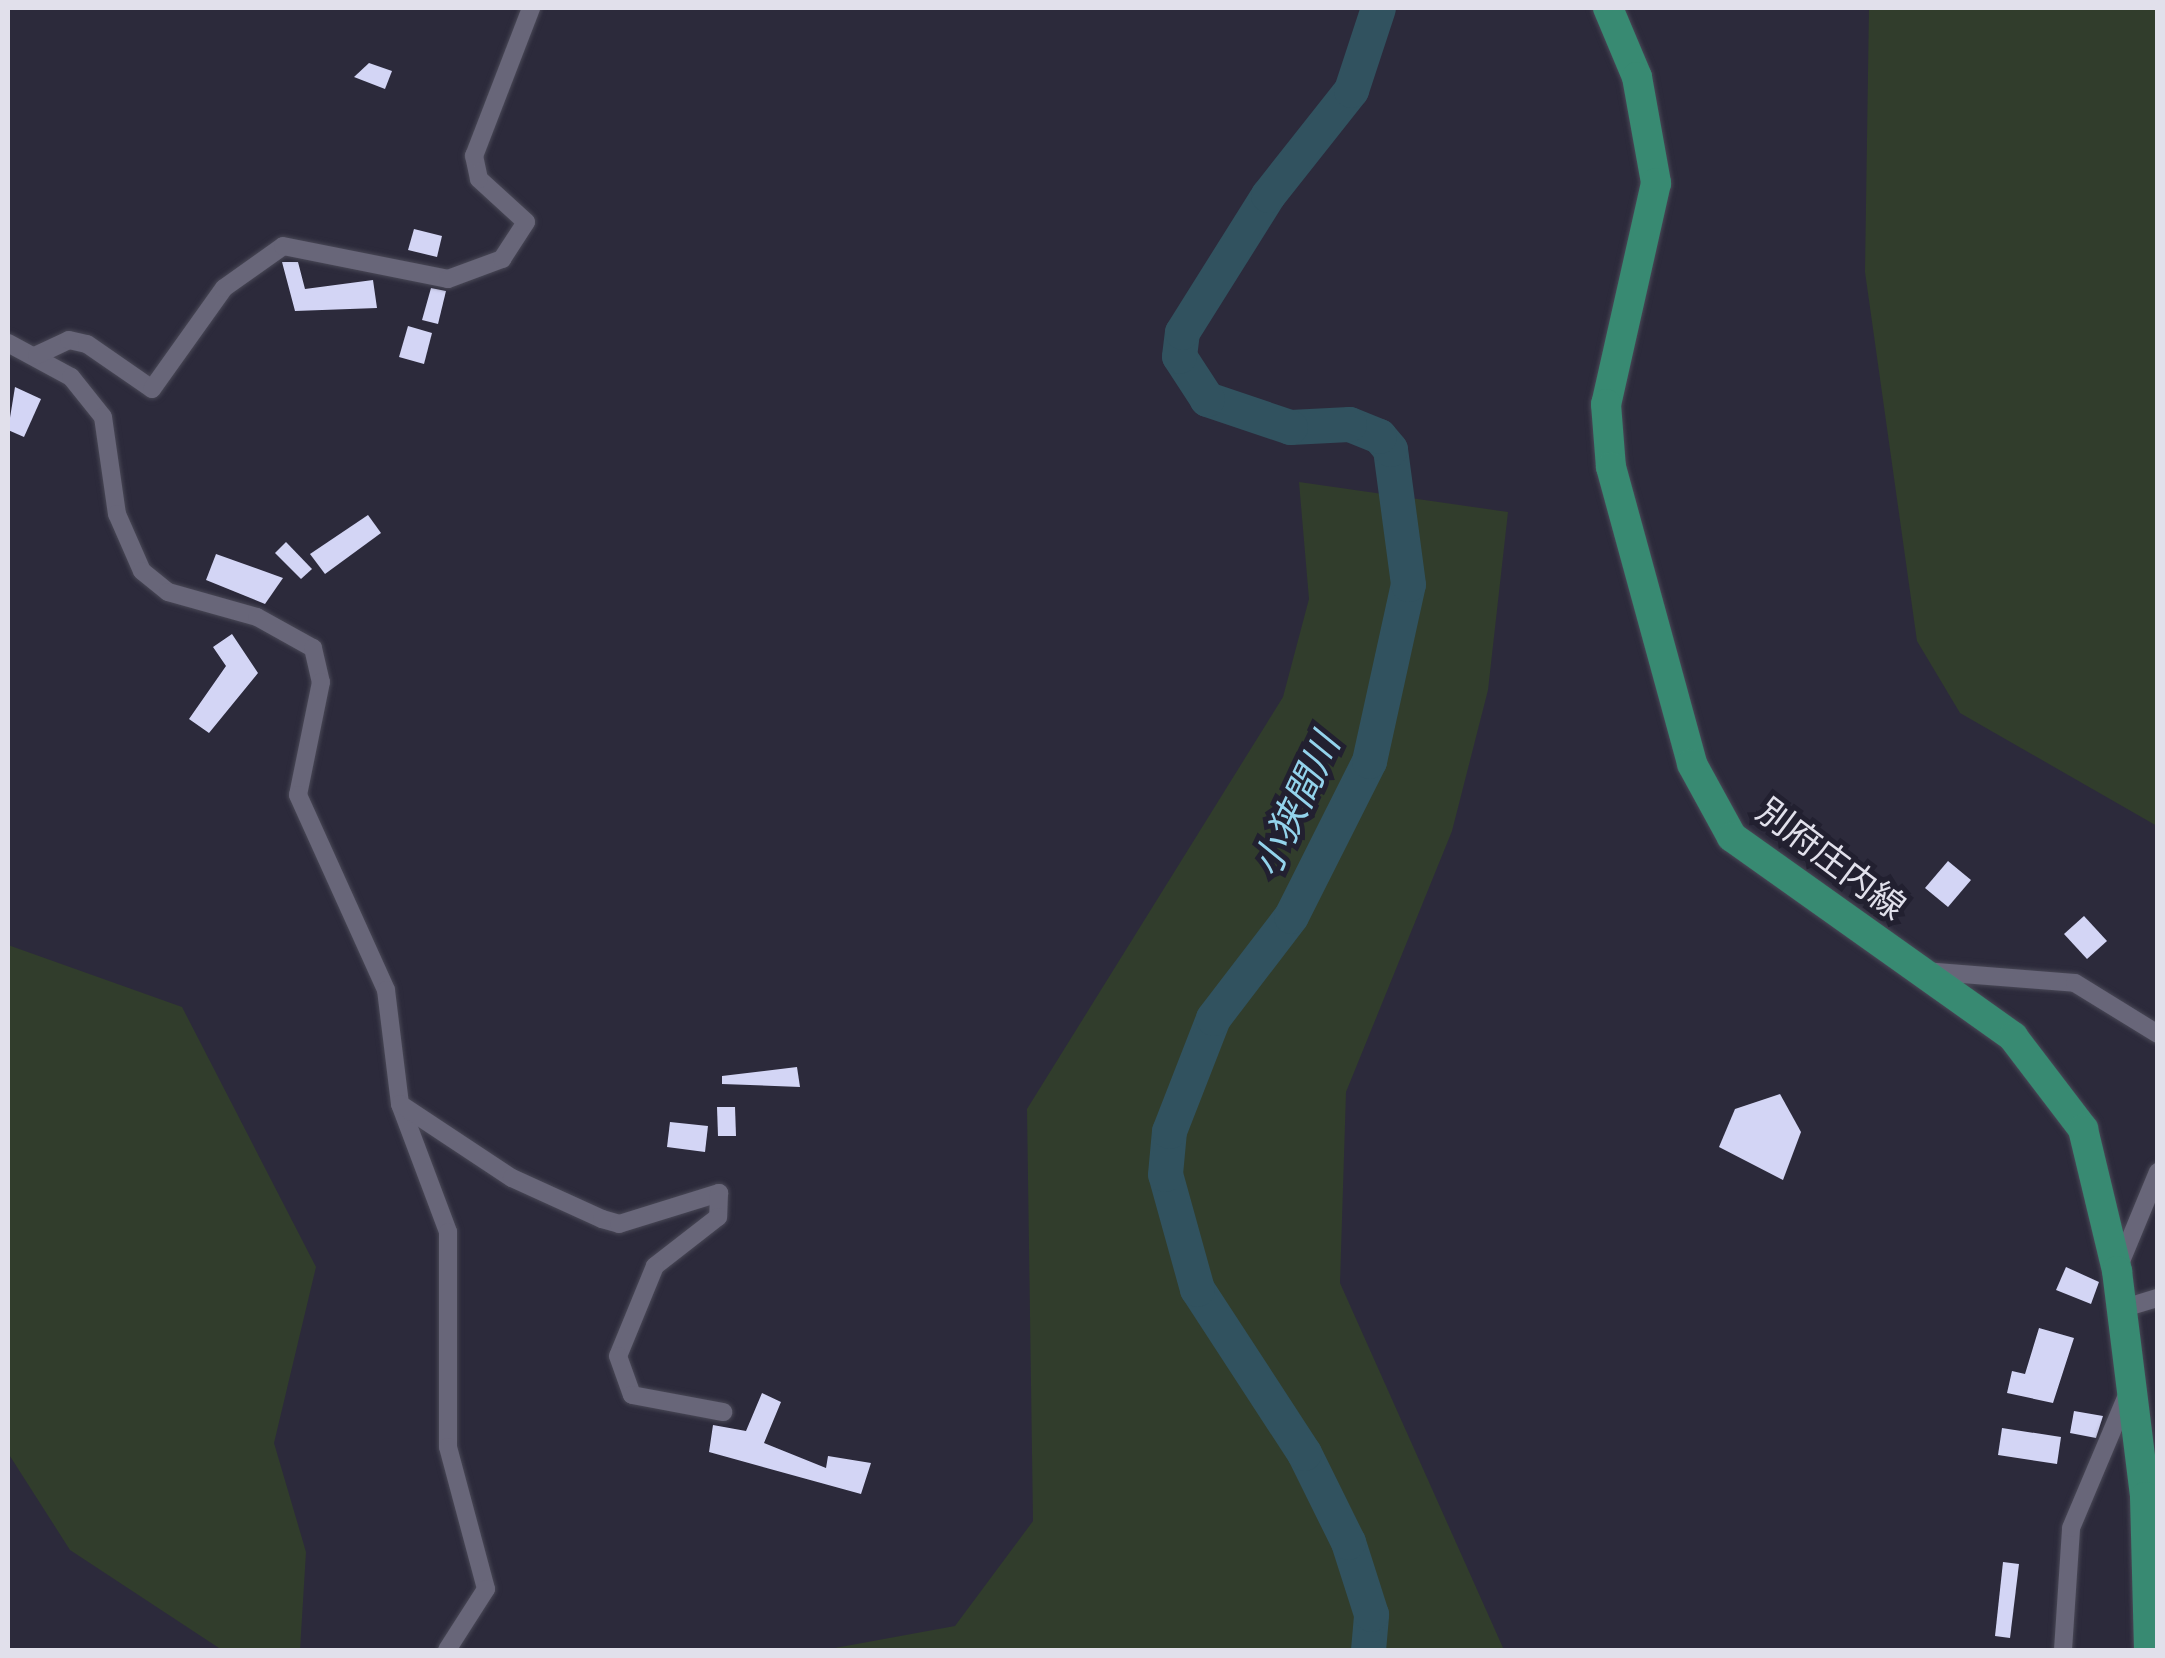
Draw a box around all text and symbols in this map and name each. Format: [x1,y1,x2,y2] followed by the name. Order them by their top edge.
[1243,726,1349,884] water label: 小狭間川
[1748,790,1914,928] street label: 別府庄内線

